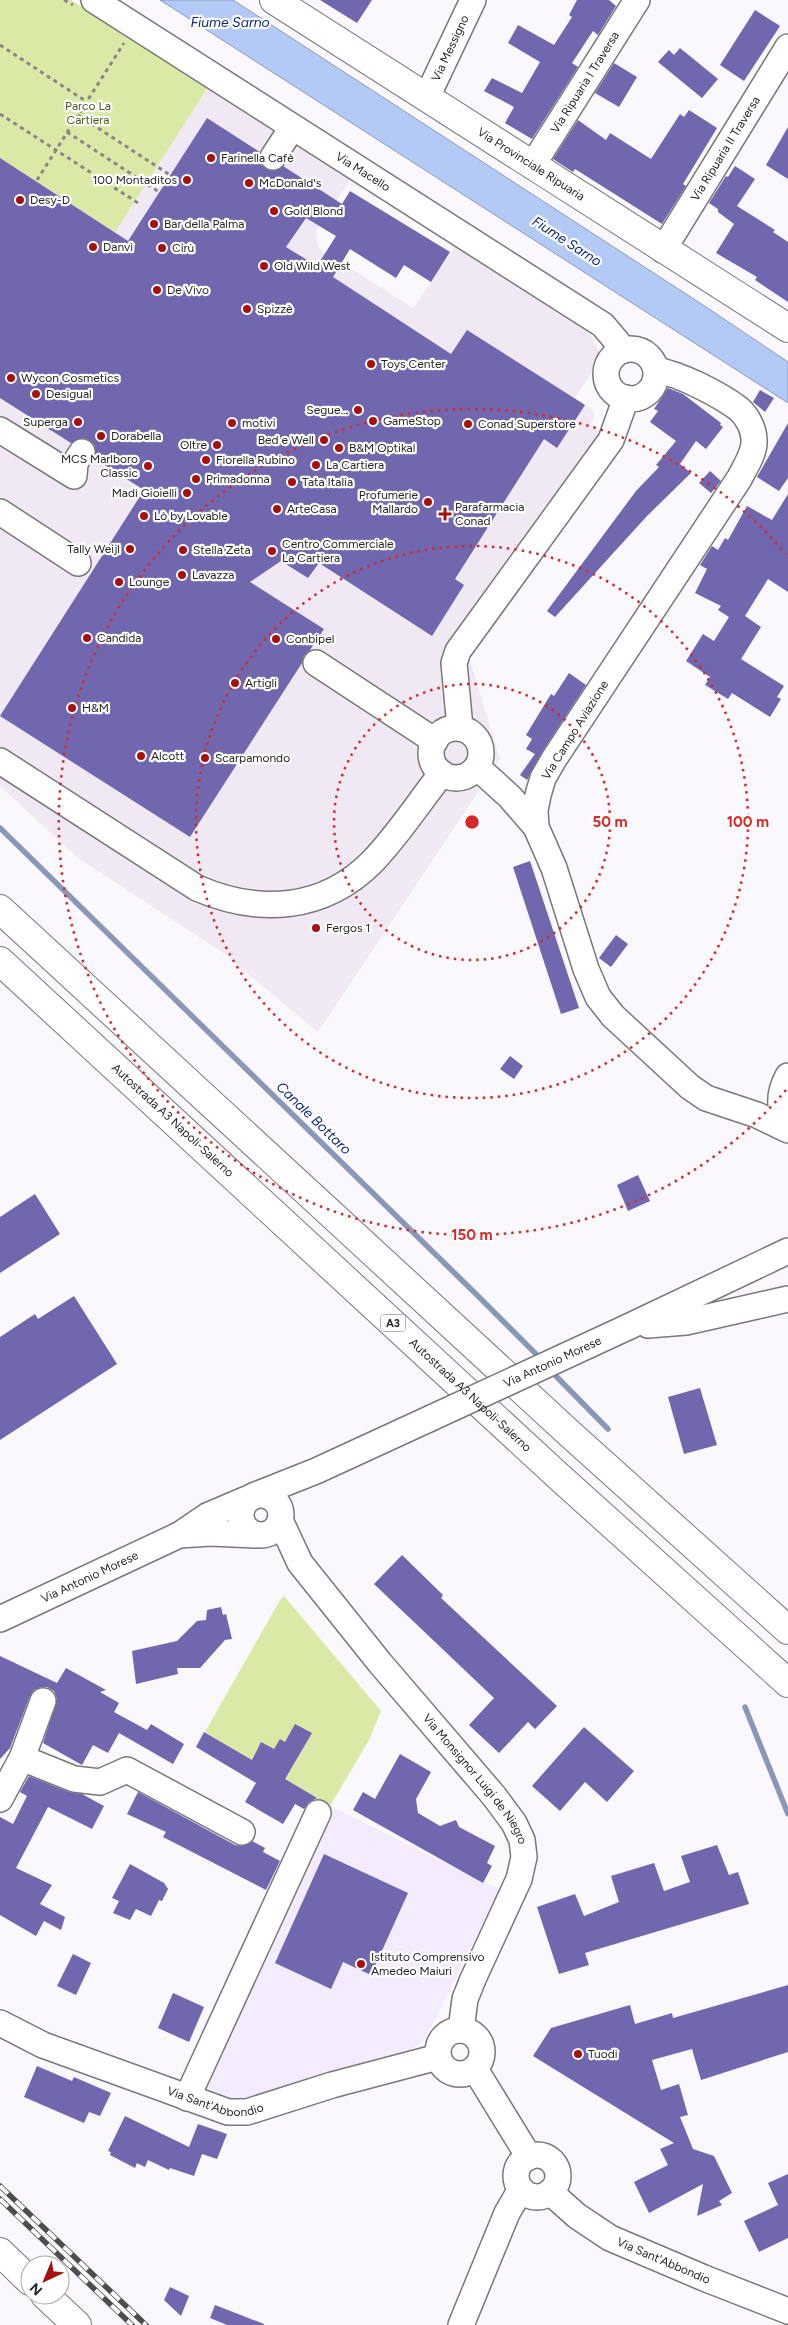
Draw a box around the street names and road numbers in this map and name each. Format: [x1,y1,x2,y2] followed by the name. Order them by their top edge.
[428,13,472,84] street label: Via Messigno
[548,29,622,136] street label: Via Ripuaria I Traversa
[688,94,763,204] street label: Via Ripuaria II Traversa
[475,125,587,203] street label: Via Provinciale Ripuaria
[333,149,393,194] street label: Via Macello
[539,677,611,782] street label: Via Campo Aviazione
[109,1061,237,1180] street label: Autostrada A3 Napoli-Salerno
[380,1315,406,1332] road number: A3
[501,1333,604,1390] street label: Via Antonio Morese
[407,1335,534,1455] street label: Autostrada A3 Napoli-Salerno
[39,1548,141,1606] street label: Via Antonio Morese
[420,1711,529,1845] street label: Via Monsignor Luigi de Niegro
[165,2084,265,2119] street label: Via Sant'Abbondio
[615,2235,712,2287] street label: Via Sant'Abbondio

